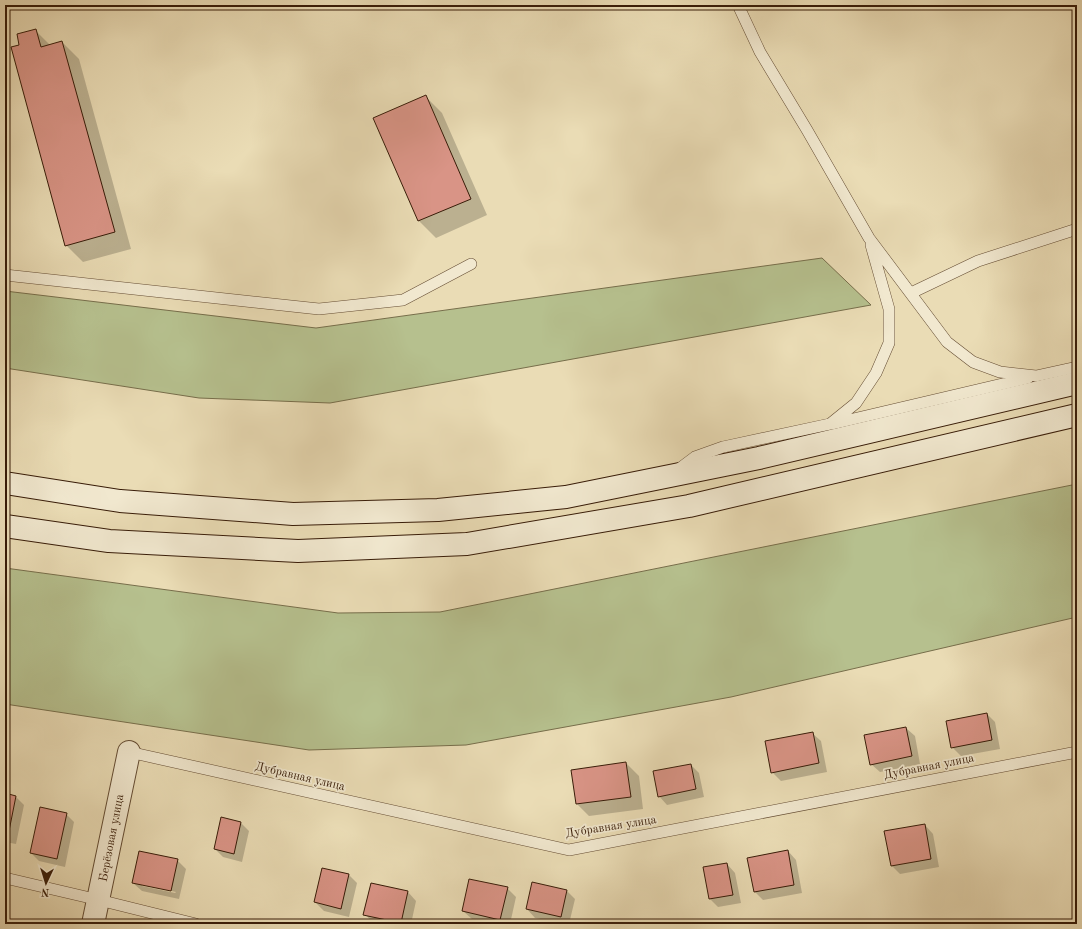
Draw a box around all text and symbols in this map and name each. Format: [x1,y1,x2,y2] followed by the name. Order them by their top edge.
[883,752,975,782] street label: Дубравная улица
[254,761,346,793] street label: Дубравная улица
[98,793,126,883] street label: Берёзовая улица
[565,814,657,840] street label: Дубравная улица
[26,863,66,903] north arrow
[40,886,50,897] text: N

